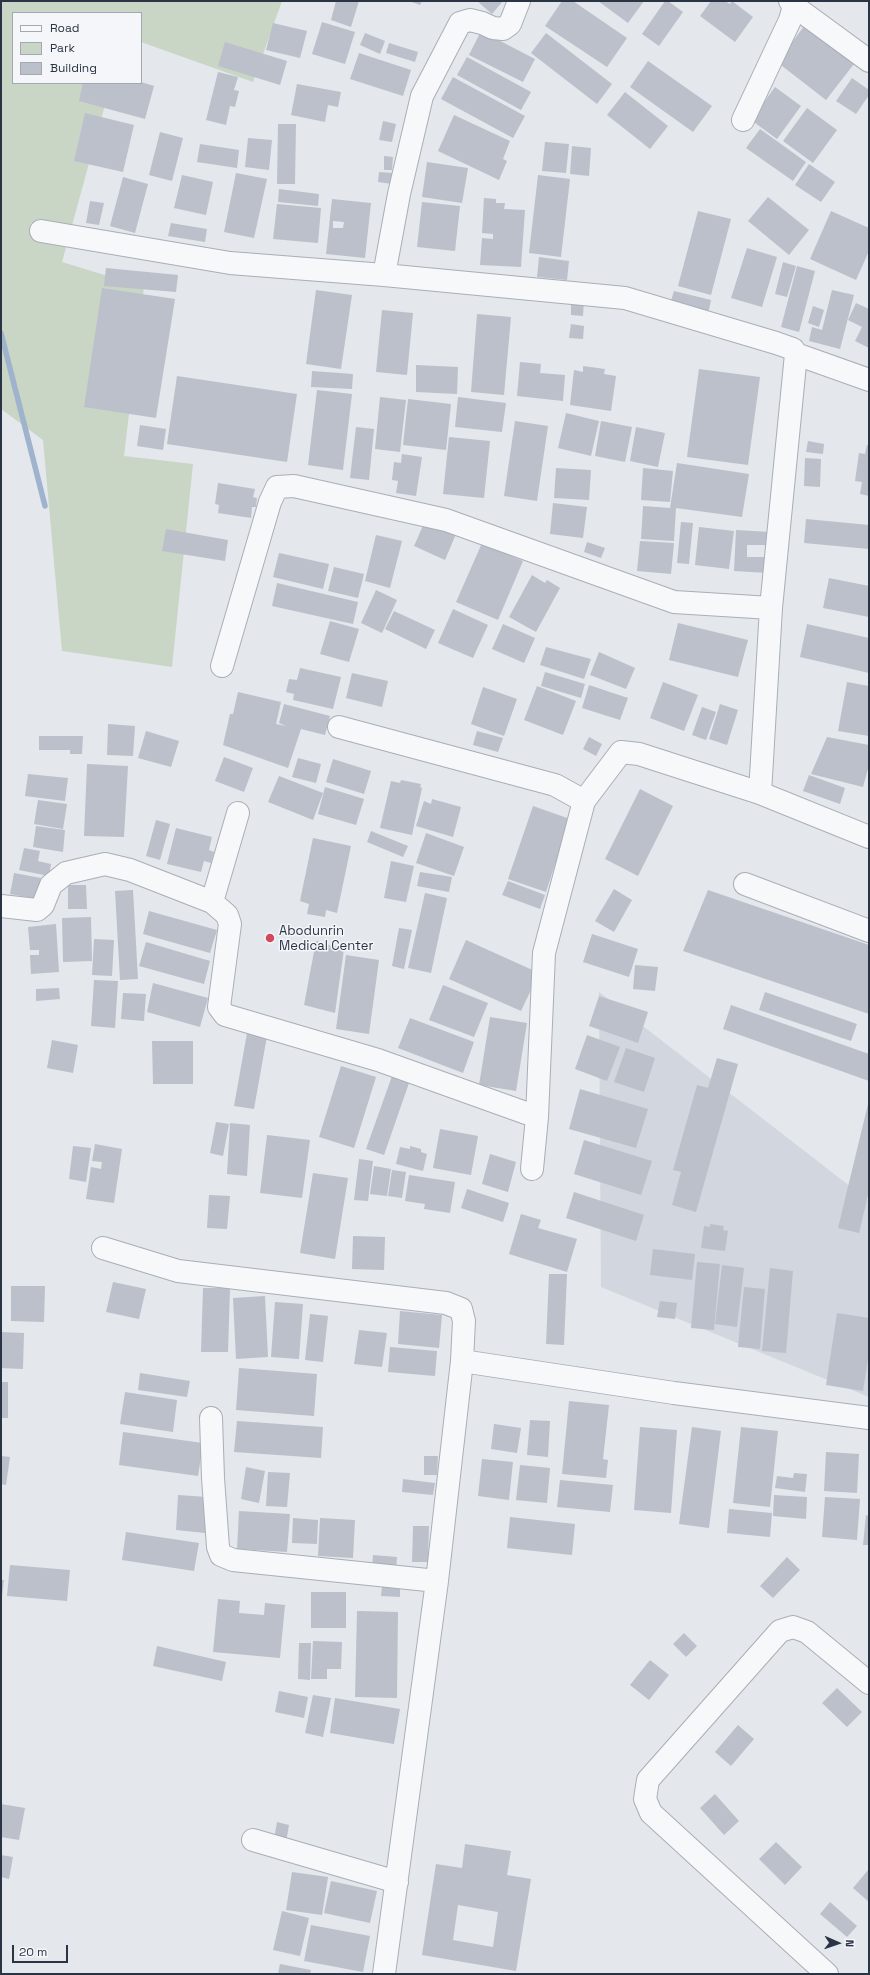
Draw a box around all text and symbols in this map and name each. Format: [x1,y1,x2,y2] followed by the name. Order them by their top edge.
[12,12,142,84] legend
[50,20,79,36] text: Road
[50,40,75,56] text: Park
[50,60,97,76] text: Building
[279,923,373,954] place label: Abodunrin Medical Center
[264,932,276,944] marker: Abodunrin Medical Center
[818,1923,858,1963] north arrow
[14,1937,70,1963] scale bar
[843,1939,857,1947] text: N
[19,1944,47,1960] text: 20 m

